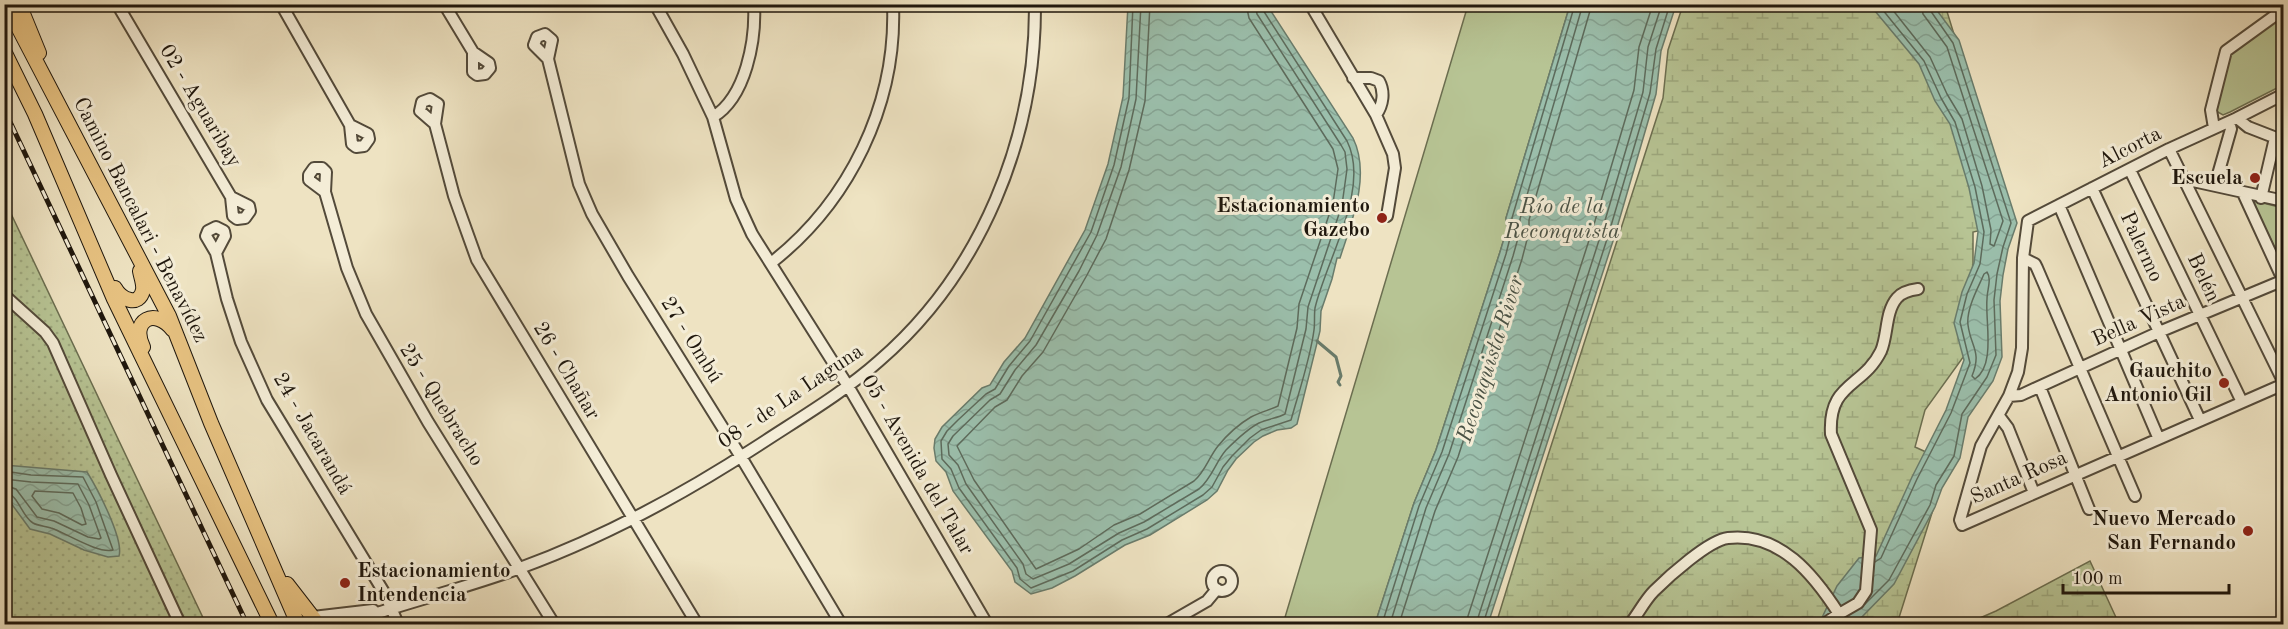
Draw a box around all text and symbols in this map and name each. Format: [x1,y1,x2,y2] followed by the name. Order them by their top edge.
[155,41,245,171] street label: 02 - Aguaribay
[69,94,211,346] street label: Camino Bancalari - Benavídez
[2095,123,2165,173] street label: Alcorta
[2171,168,2243,189] place label: Escuela
[2248,171,2262,185] marker: Escuela
[1216,196,1370,241] place label: Estacionamiento Gazebo
[1503,196,1620,243] water label: Río de la Reconquista
[2116,209,2166,285] street label: Palermo
[1375,211,1389,225] marker: Estacionamiento Gazebo
[2183,251,2223,305] street label: Belén
[1453,272,1528,446] water label: Reconquista River
[2089,291,2189,351] street label: Bella Vista
[656,293,726,387] street label: 27 - Ombú
[529,318,604,424] street label: 26 - Chañar
[395,340,487,470] street label: 25 - Quebracho
[715,341,867,453] street label: 08 - de La Laguna
[2104,361,2212,406] place label: Gauchito Antonio Gil
[269,370,355,498] street label: 24 - Jacarandá
[857,372,977,559] street label: 05 - Avenida del Talar
[2217,376,2231,390] marker: Gauchito Antonio Gil
[1968,447,2070,509] street label: Santa Rosa
[2092,509,2236,554] place label: Nuevo Mercado San Fernando
[2241,524,2255,538] marker: Nuevo Mercado San Fernando
[2063,557,2230,595] scale bar
[357,561,511,606] place label: Estacionamiento Intendencia
[2072,570,2123,588] text: 100 m
[338,576,352,590] marker: Estacionamiento Intendencia

